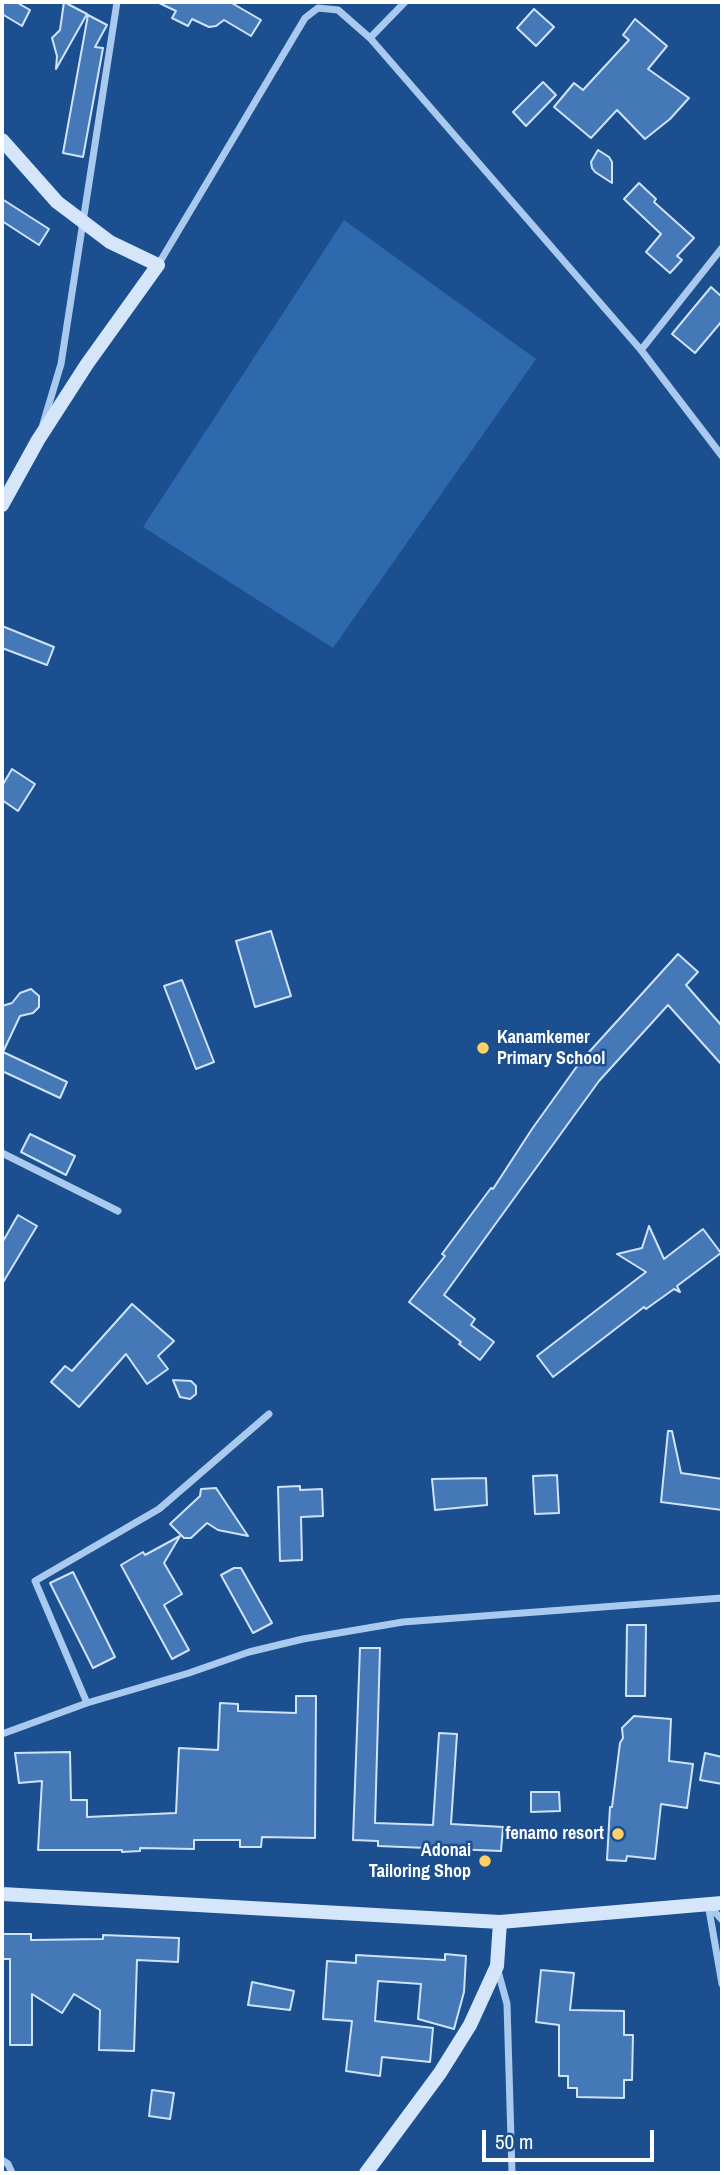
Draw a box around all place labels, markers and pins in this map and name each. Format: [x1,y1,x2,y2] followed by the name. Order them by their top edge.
[497,1027,605,1070] place label: Kanamkemer Primary School
[475,1040,491,1056] marker: Kanamkemer Primary School
[506,1823,604,1845] place label: fenamo resort
[610,1826,626,1842] marker: fenamo resort
[369,1840,471,1882] place label: Adonai Tailoring Shop
[477,1853,493,1869] marker: Adonai Tailoring Shop

